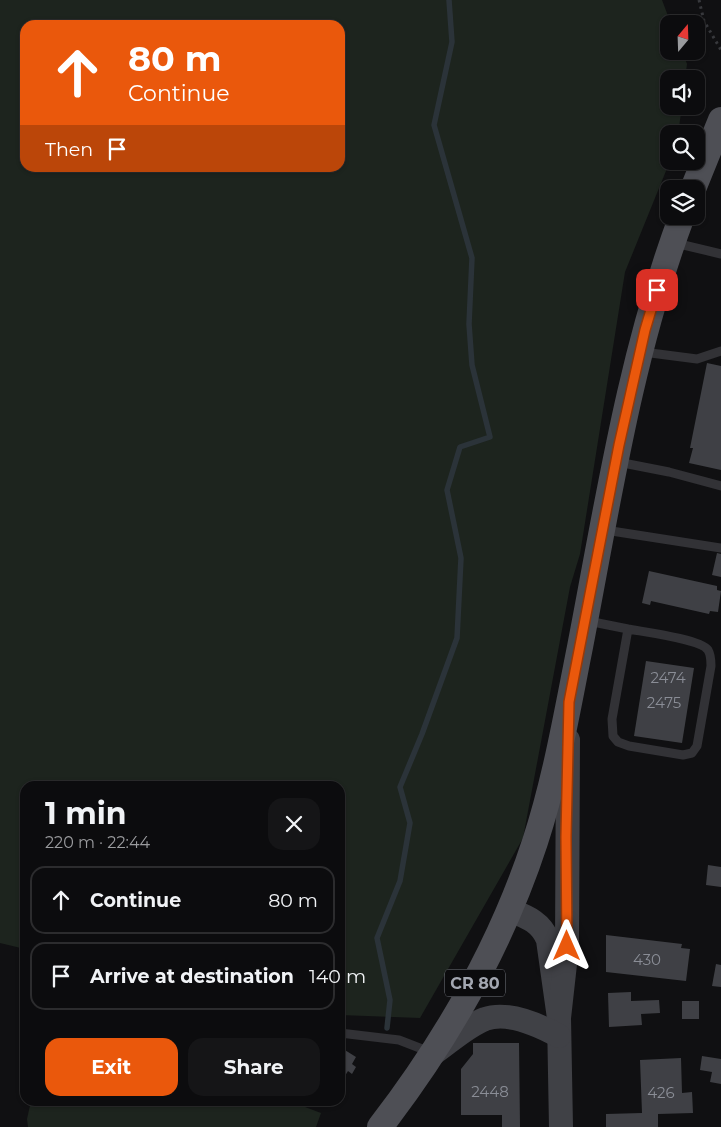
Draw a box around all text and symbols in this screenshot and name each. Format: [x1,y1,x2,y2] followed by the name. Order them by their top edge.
[660,15,705,60] north arrow
[660,15,705,225] map controls
[128,37,222,80] text: 80 m
[45,40,110,105] icon: ahead
[660,70,705,115] button: sound
[128,80,230,107] text: Continue
[660,125,705,170] button: search
[103,135,131,163] icon: arrive
[45,138,93,161] text: Then
[660,180,705,225] button: layers
[636,269,678,311] pin
[643,276,671,304] icon: arrive
[650,668,686,687] house number: 2474
[647,693,681,712] house number: 2475
[45,795,126,832] text: 1 min
[268,798,320,850] button: close
[45,833,150,852] text: 220 m · 22:44
[47,886,75,914] icon: ahead
[90,889,181,912] text: Continue
[268,889,318,912] text: 80 m
[540,919,592,971] position arrow
[633,950,661,969] house number: 430
[47,962,75,990] icon: arrive
[90,965,294,988] text: Arrive at destination
[309,965,366,988] text: 140 m
[445,970,505,996] road number: CR 80
[45,1038,178,1096] button: Exit
[188,1038,320,1096] button: Share
[471,1082,509,1101] house number: 2448
[647,1083,675,1102] house number: 426

